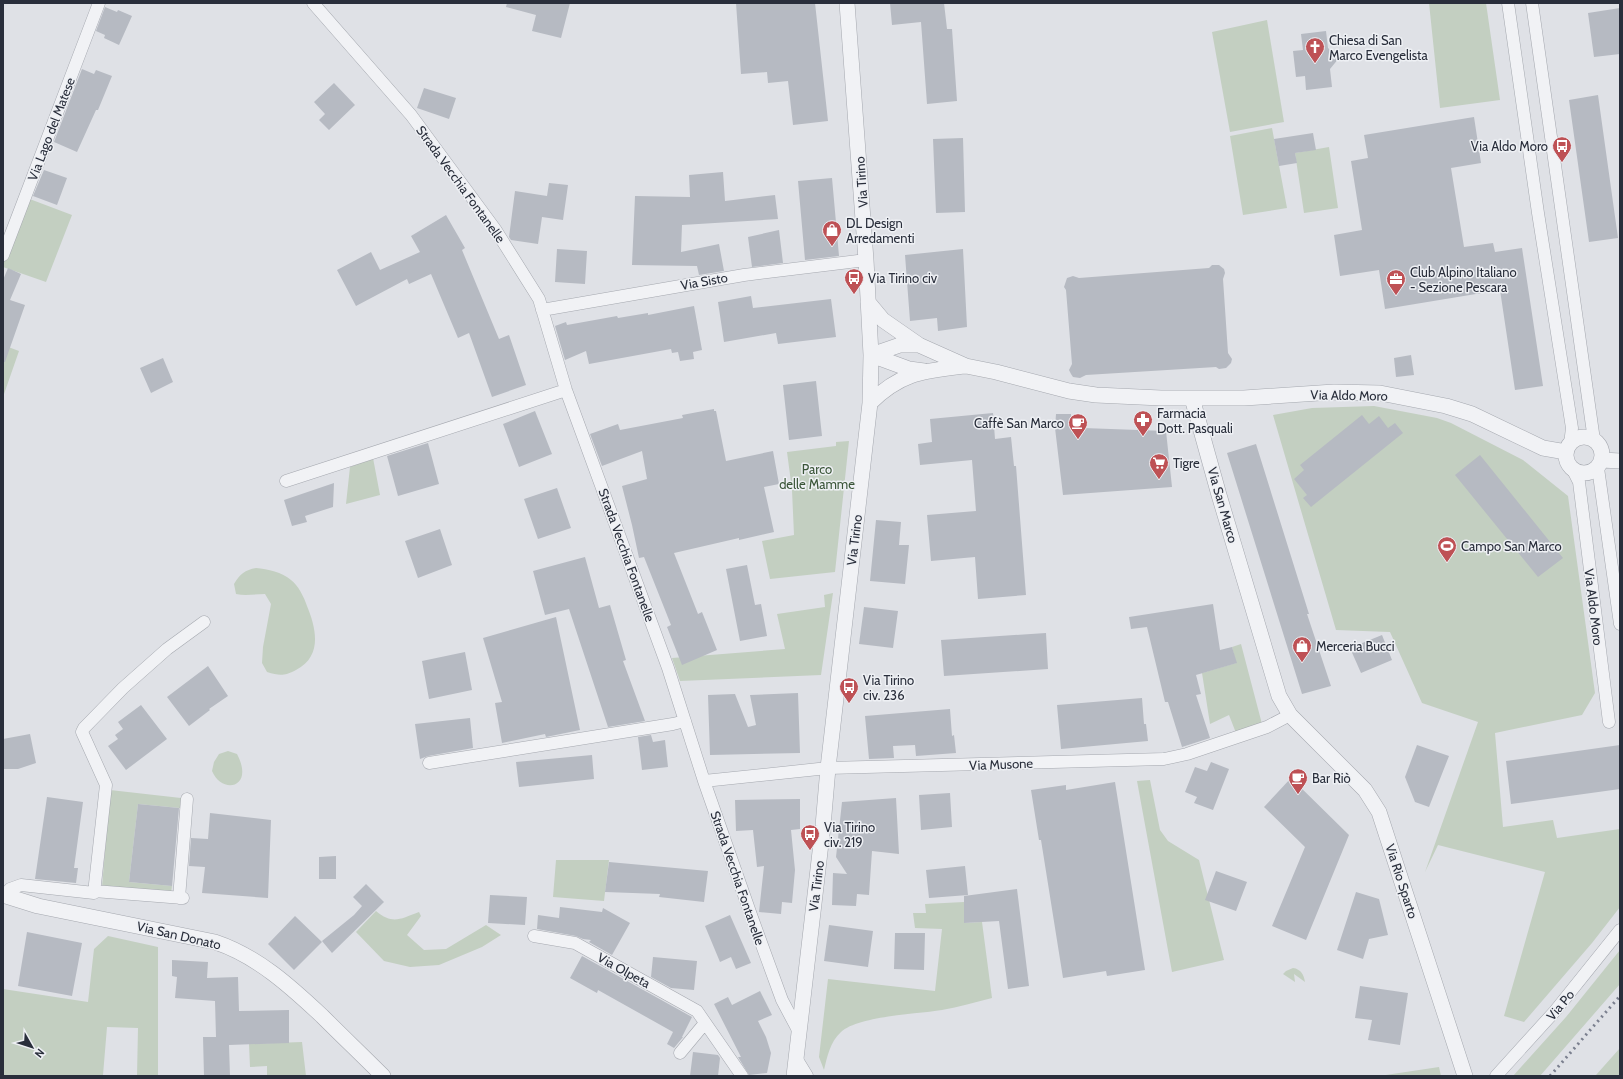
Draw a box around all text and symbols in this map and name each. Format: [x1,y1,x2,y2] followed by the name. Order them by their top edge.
[1329,32,1428,63] place label: Chiesa di San Marco Evengelista
[1304,36,1326,64] church icon: Chiesa di San Marco Evengelista
[24,75,78,183] street label: Via Lago del Matese
[413,122,509,246] street label: Strada Vecchia Fontanelle
[1551,135,1573,163] bus stop icon: Via Aldo Moro
[1471,138,1548,154] place label: Via Aldo Moro
[851,156,871,208] street label: Via Tirino
[846,215,915,246] place label: DL Design Arredamenti
[821,219,843,247] shop icon: DL Design Arredamenti
[1410,264,1517,295] place label: Club Alpino Italiano - Sezione Pescara
[843,267,865,295] bus stop icon: Via Tirino civ
[1385,268,1407,296] office icon: Club Alpino Italiano - Sezione Pescara
[679,269,729,293] street label: Via Sisto
[868,270,938,286] place label: Via Tirino civ
[1310,386,1388,404] street label: Via Aldo Moro
[1157,405,1233,436] place label: Farmacia Dott. Pasquali
[1132,409,1154,437] pharmacy icon: Farmacia Dott. Pasquali
[1067,412,1089,440] cafe icon: Caffè San Marco
[974,415,1064,431] place label: Caffè San Marco
[1148,452,1170,480] supermarket icon: Tigre
[1173,455,1200,471] place label: Tigre
[779,461,855,492] park label: Parco delle Mamme
[1205,465,1241,545] street label: Via San Marco
[595,486,659,624] street label: Strada Vecchia Fontanelle
[843,514,865,566] street label: Via Tirino
[1436,535,1458,563] sports icon: Campo San Marco
[1461,538,1562,554] place label: Campo San Marco
[1581,568,1607,646] street label: Via Aldo Moro
[1291,635,1313,663] shop icon: Merceria Bucci
[1316,638,1394,654] place label: Merceria Bucci
[863,672,914,703] place label: Via Tirino civ. 236
[838,676,860,704] bus stop icon: Via Tirino civ. 236
[969,755,1034,773] street label: Via Musone
[1287,767,1309,795] cafe icon: Bar Riò
[1312,770,1351,786] place label: Bar Riò
[708,809,769,947] street label: Strada Vecchia Fontanelle
[824,819,875,850] place label: Via Tirino civ. 219
[799,823,821,851] bus stop icon: Via Tirino civ. 219
[1382,842,1422,920] street label: Via Rio Sparto
[805,860,827,912] street label: Via Tirino
[135,918,223,952] street label: Via San Donato
[595,949,654,991] street label: Via Olpeta
[1543,987,1577,1023] street label: Via Po
[12,1027,52,1067] north arrow
[32,1046,48,1061] text: N

